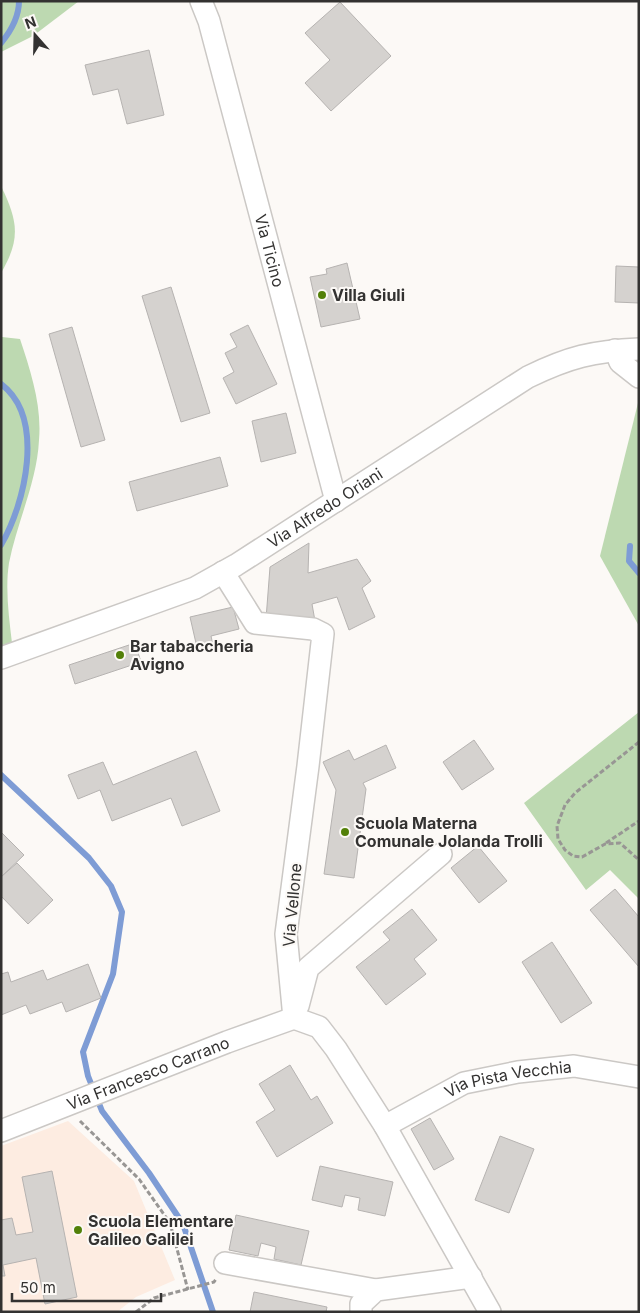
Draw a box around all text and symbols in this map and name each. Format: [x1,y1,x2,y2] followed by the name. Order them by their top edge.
[10,10,60,60] north arrow
[22,13,38,32] text: N
[251,212,289,289] street label: Via Ticino
[332,285,405,305] place label: Villa Giuli
[316,289,328,301] marker: Villa Giuli
[264,463,386,552] street label: Via Alfredo Oriani
[130,636,254,674] place label: Bar tabaccheria Avigno
[114,649,126,661] marker: Bar tabaccheria Avigno
[355,813,543,851] place label: Scuola Materna Comunale Jolanda Trolli
[339,826,351,838] marker: Scuola Materna Comunale Jolanda Trolli
[278,862,306,948] street label: Via Vellone
[64,1032,232,1114] street label: Via Francesco Carrano
[441,1056,573,1102] street label: Via Pista Vecchia
[88,1211,234,1249] place label: Scuola Elementare Galileo Galilei
[72,1224,84,1236] marker: Scuola Elementare Galileo Galilei
[12,1270,161,1302] scale bar
[20,1278,56,1297] text: 50 m

